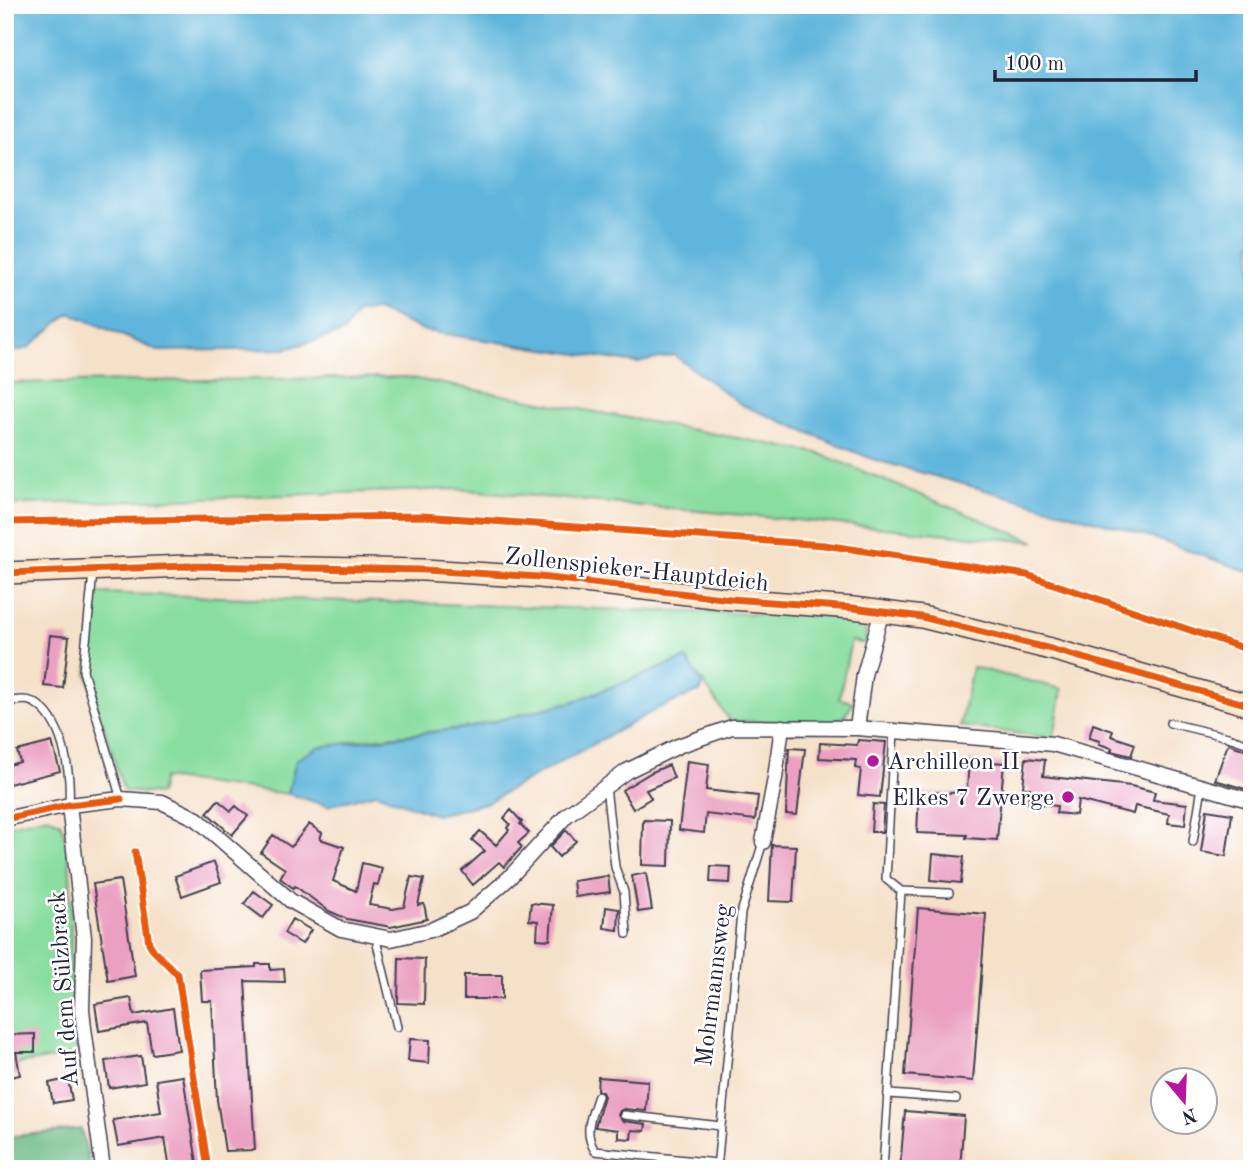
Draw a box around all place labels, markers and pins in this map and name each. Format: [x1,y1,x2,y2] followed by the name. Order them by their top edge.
[887,751,1020,775] place label: Archilleon II
[865,753,881,769] marker: Archilleon II
[892,787,1054,811] place label: Elkes 7 Zwerge
[1060,789,1076,805] marker: Elkes 7 Zwerge

